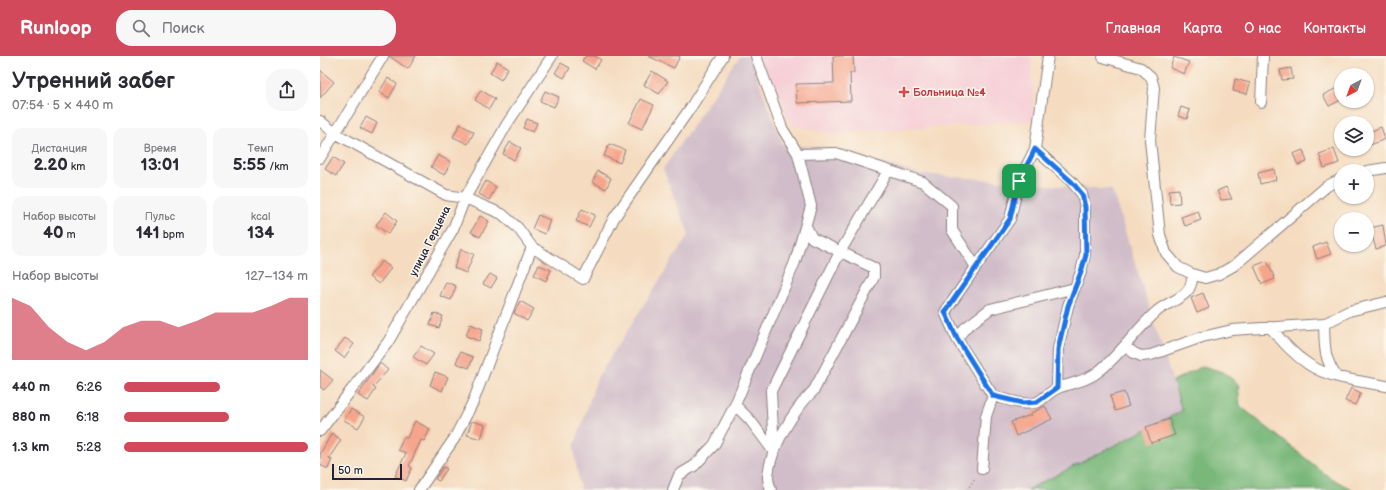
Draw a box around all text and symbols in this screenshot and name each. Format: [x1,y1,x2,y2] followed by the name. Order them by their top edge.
[116,10,396,46] search box
[20,17,92,40] text: Runloop
[130,17,152,39] icon: search
[162,19,204,38] text: Поиск
[1106,20,1161,37] text: Главная
[1183,20,1222,37] text: Карта
[1244,20,1281,37] text: О нас
[1303,20,1366,37] text: Контакты
[12,68,175,95] text: Утренний забег
[1334,68,1374,108] north arrow
[1334,68,1374,252] map controls
[266,69,308,111] button: share
[898,86,910,98] marker: Больница №4
[913,86,986,99] place label: Больница №4
[12,97,113,113] text: 07:54 · 5 × 440 m
[1334,116,1374,156] button: layers
[31,142,87,155] text: Дистанция
[144,142,176,155] text: Время
[248,142,274,155] text: Темп
[33,155,68,175] text: 2.20
[141,155,179,175] text: 13:01
[233,155,266,175] text: 5:55
[68,160,85,173] text: km
[266,160,289,173] text: /km
[1002,164,1036,198] pin
[1334,164,1374,204] button: +
[1008,170,1030,192] icon: arrive
[407,203,454,278] street label: улица Герцена
[23,210,96,223] text: Набор высоты
[145,210,175,223] text: Пульс
[251,210,271,223] text: kcal
[1334,212,1374,252] button: −
[43,223,64,243] text: 40
[136,223,160,243] text: 141
[247,223,274,243] text: 134
[64,228,76,241] text: m
[160,228,184,241] text: bpm
[12,268,99,284] text: Набор высоты
[245,268,308,284] text: 127–134 m
[12,379,50,395] text: 440 m
[76,379,102,395] text: 6:26
[12,409,50,425] text: 880 m
[76,409,99,425] text: 6:18
[12,439,49,455] text: 1.3 km
[76,439,101,455] text: 5:28
[332,462,402,481] scale bar
[338,464,363,477] text: 50 m

